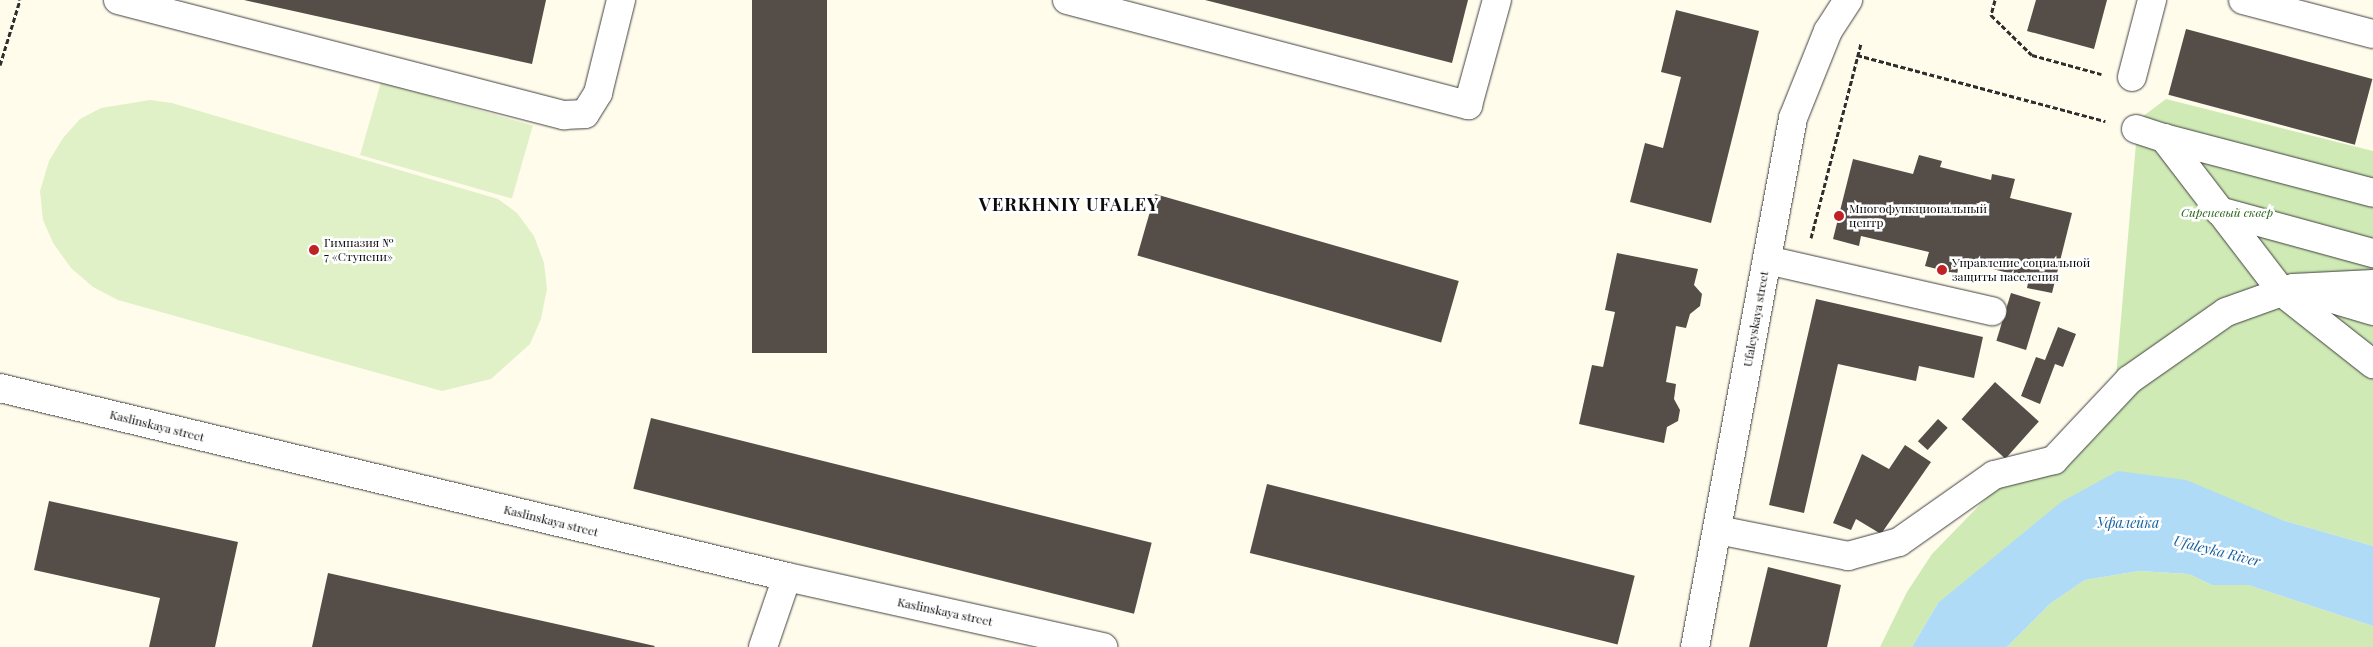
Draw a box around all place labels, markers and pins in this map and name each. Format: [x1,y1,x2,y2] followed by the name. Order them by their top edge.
[1849,202,1987,230] place label: Многофункциональный центр
[1833,210,1845,222] marker: Многофункциональный центр
[324,236,394,264] place label: Гимназия № 7 «Ступени»
[308,244,320,256] marker: Гимназия № 7 «Ступени»
[1952,256,2090,284] place label: Управление социальной защиты населения
[1936,264,1948,276] marker: Управление социальной защиты населения

